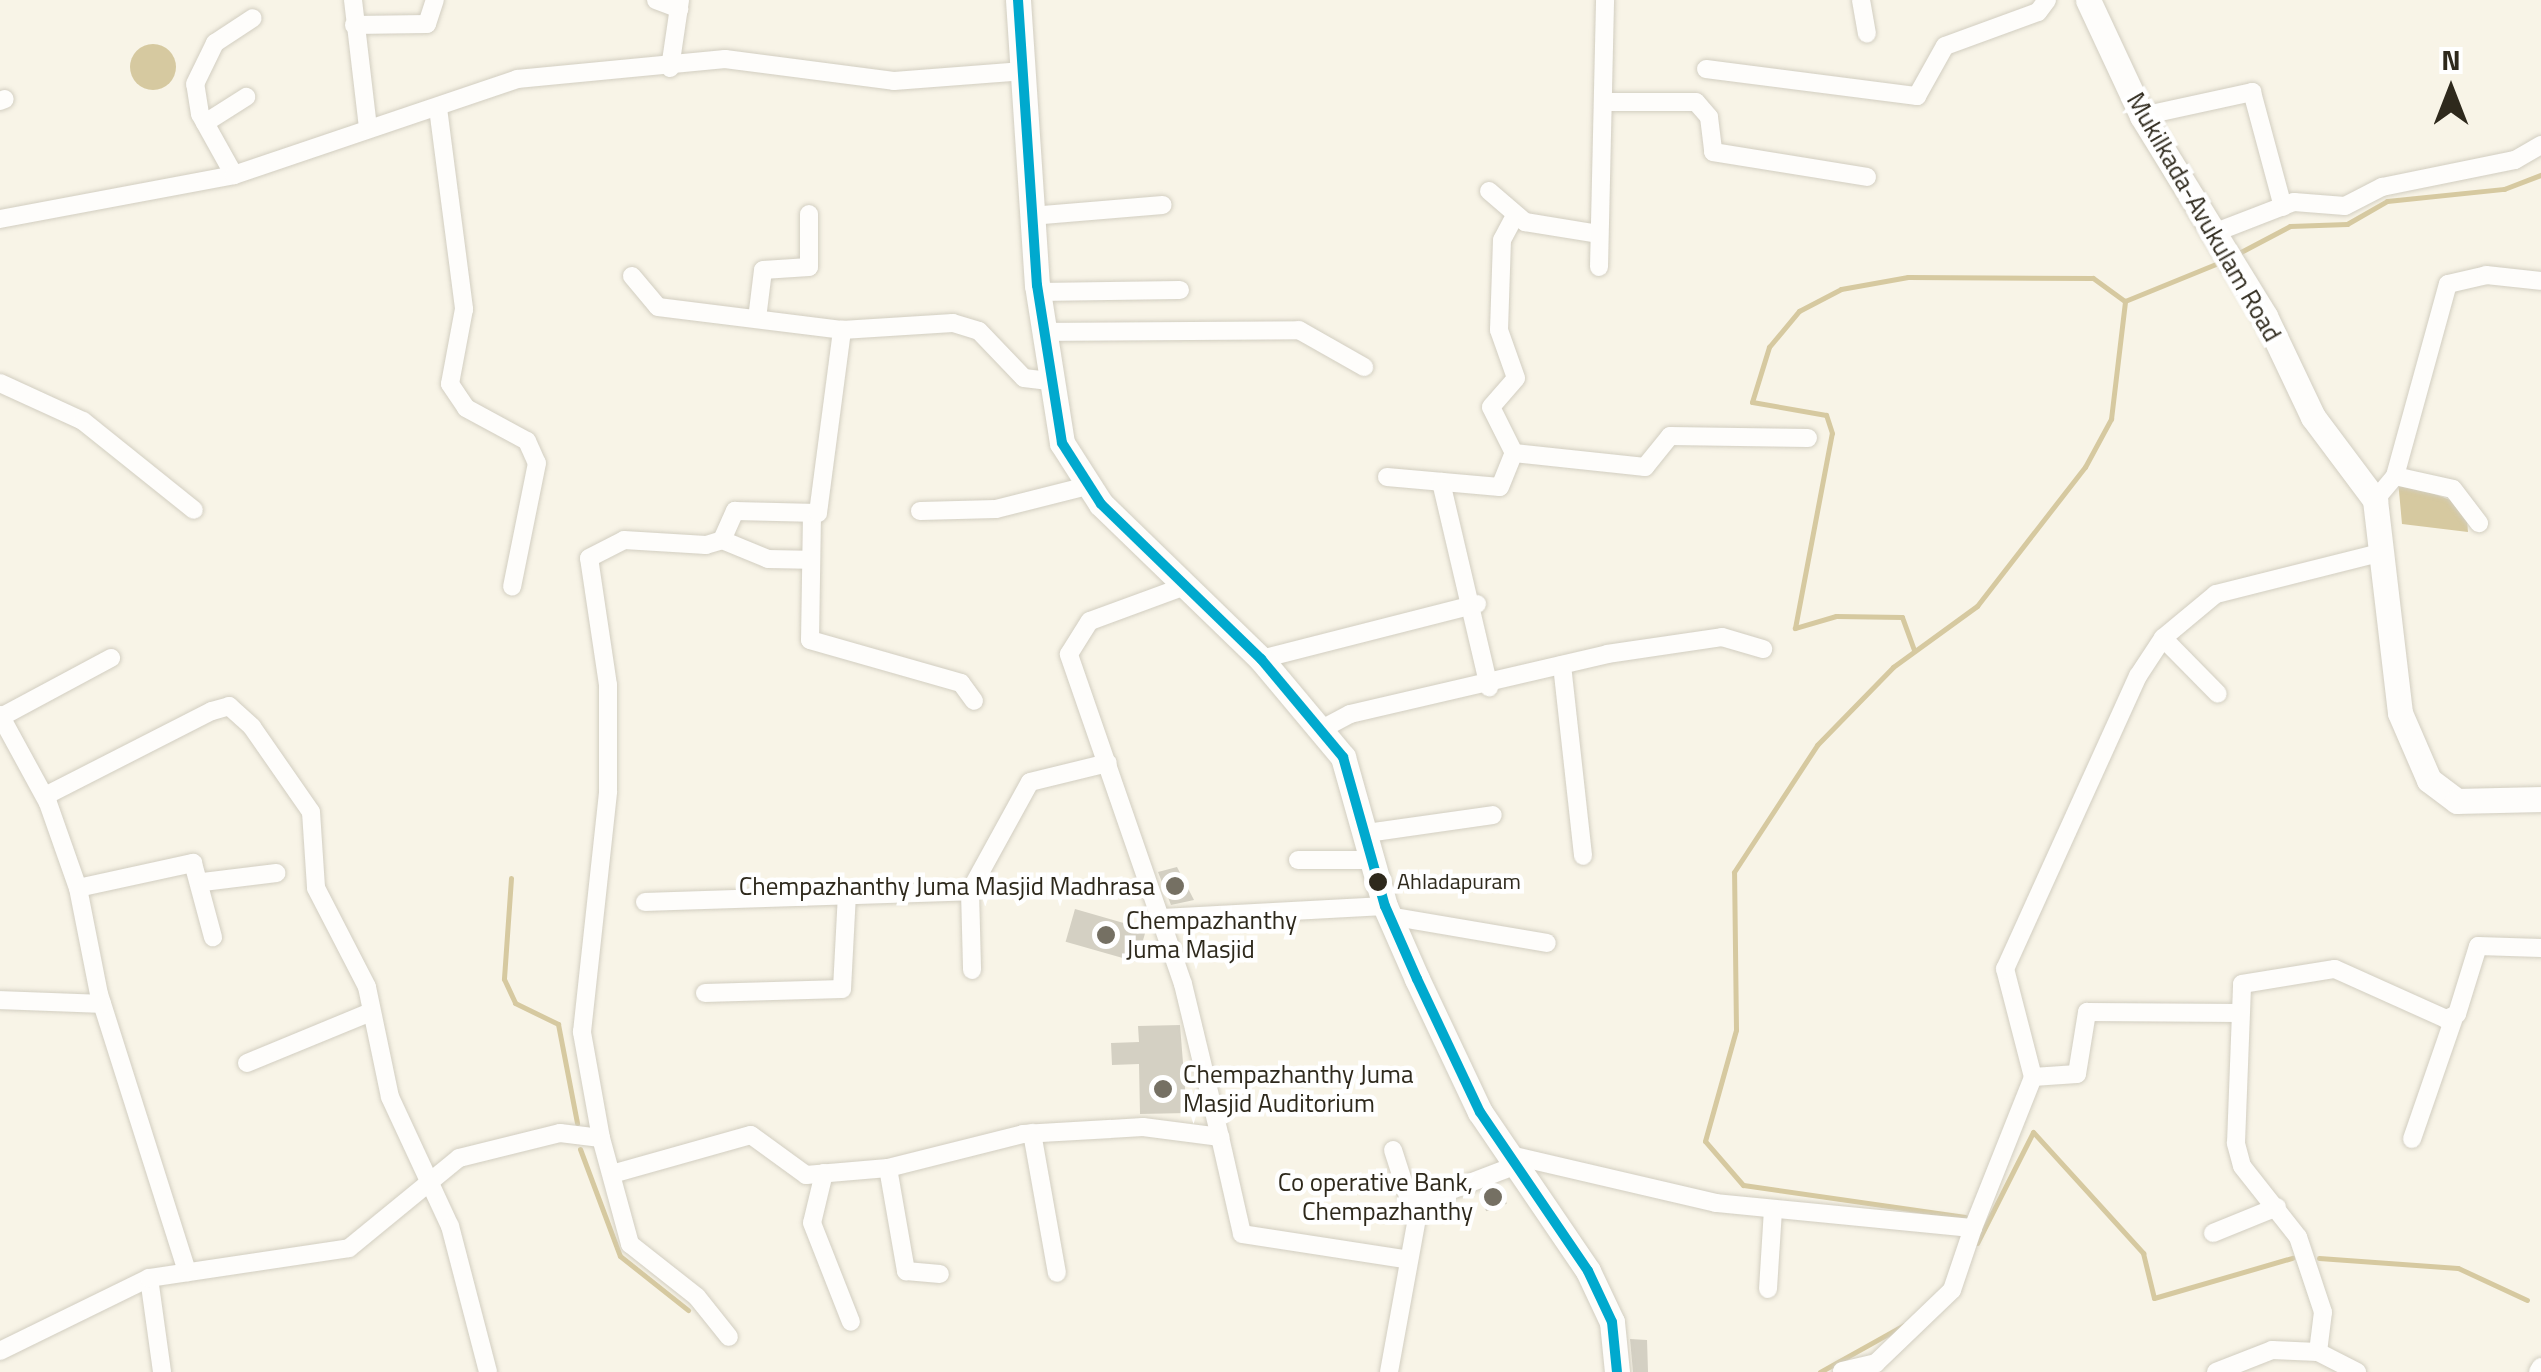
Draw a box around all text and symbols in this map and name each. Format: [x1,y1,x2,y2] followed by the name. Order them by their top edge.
[2441,38,2461,81] text: N
[2401,40,2501,140] north arrow
[2120,87,2288,347] street label: Mukilkada-Avukulam Road
[1397,869,1521,895] place label: Ahladapuram
[739,871,1155,901] place label: Chempazhanthy Juma Masjid Madhrasa
[1368,872,1388,892] marker: Ahladapuram
[1164,875,1186,897] marker: Chempazhanthy Juma Masjid Madhrasa
[1126,906,1297,965] place label: Chempazhanthy Juma Masjid
[1095,924,1117,946] marker: Chempazhanthy Juma Masjid
[1183,1060,1413,1119] place label: Chempazhanthy Juma Masjid Auditorium
[1152,1078,1174,1100] marker: Chempazhanthy Juma Masjid Auditorium
[1278,1168,1473,1227] place label: Co operative Bank, Chempazhanthy
[1482,1186,1504,1208] marker: Co operative Bank, Chempazhanthy

